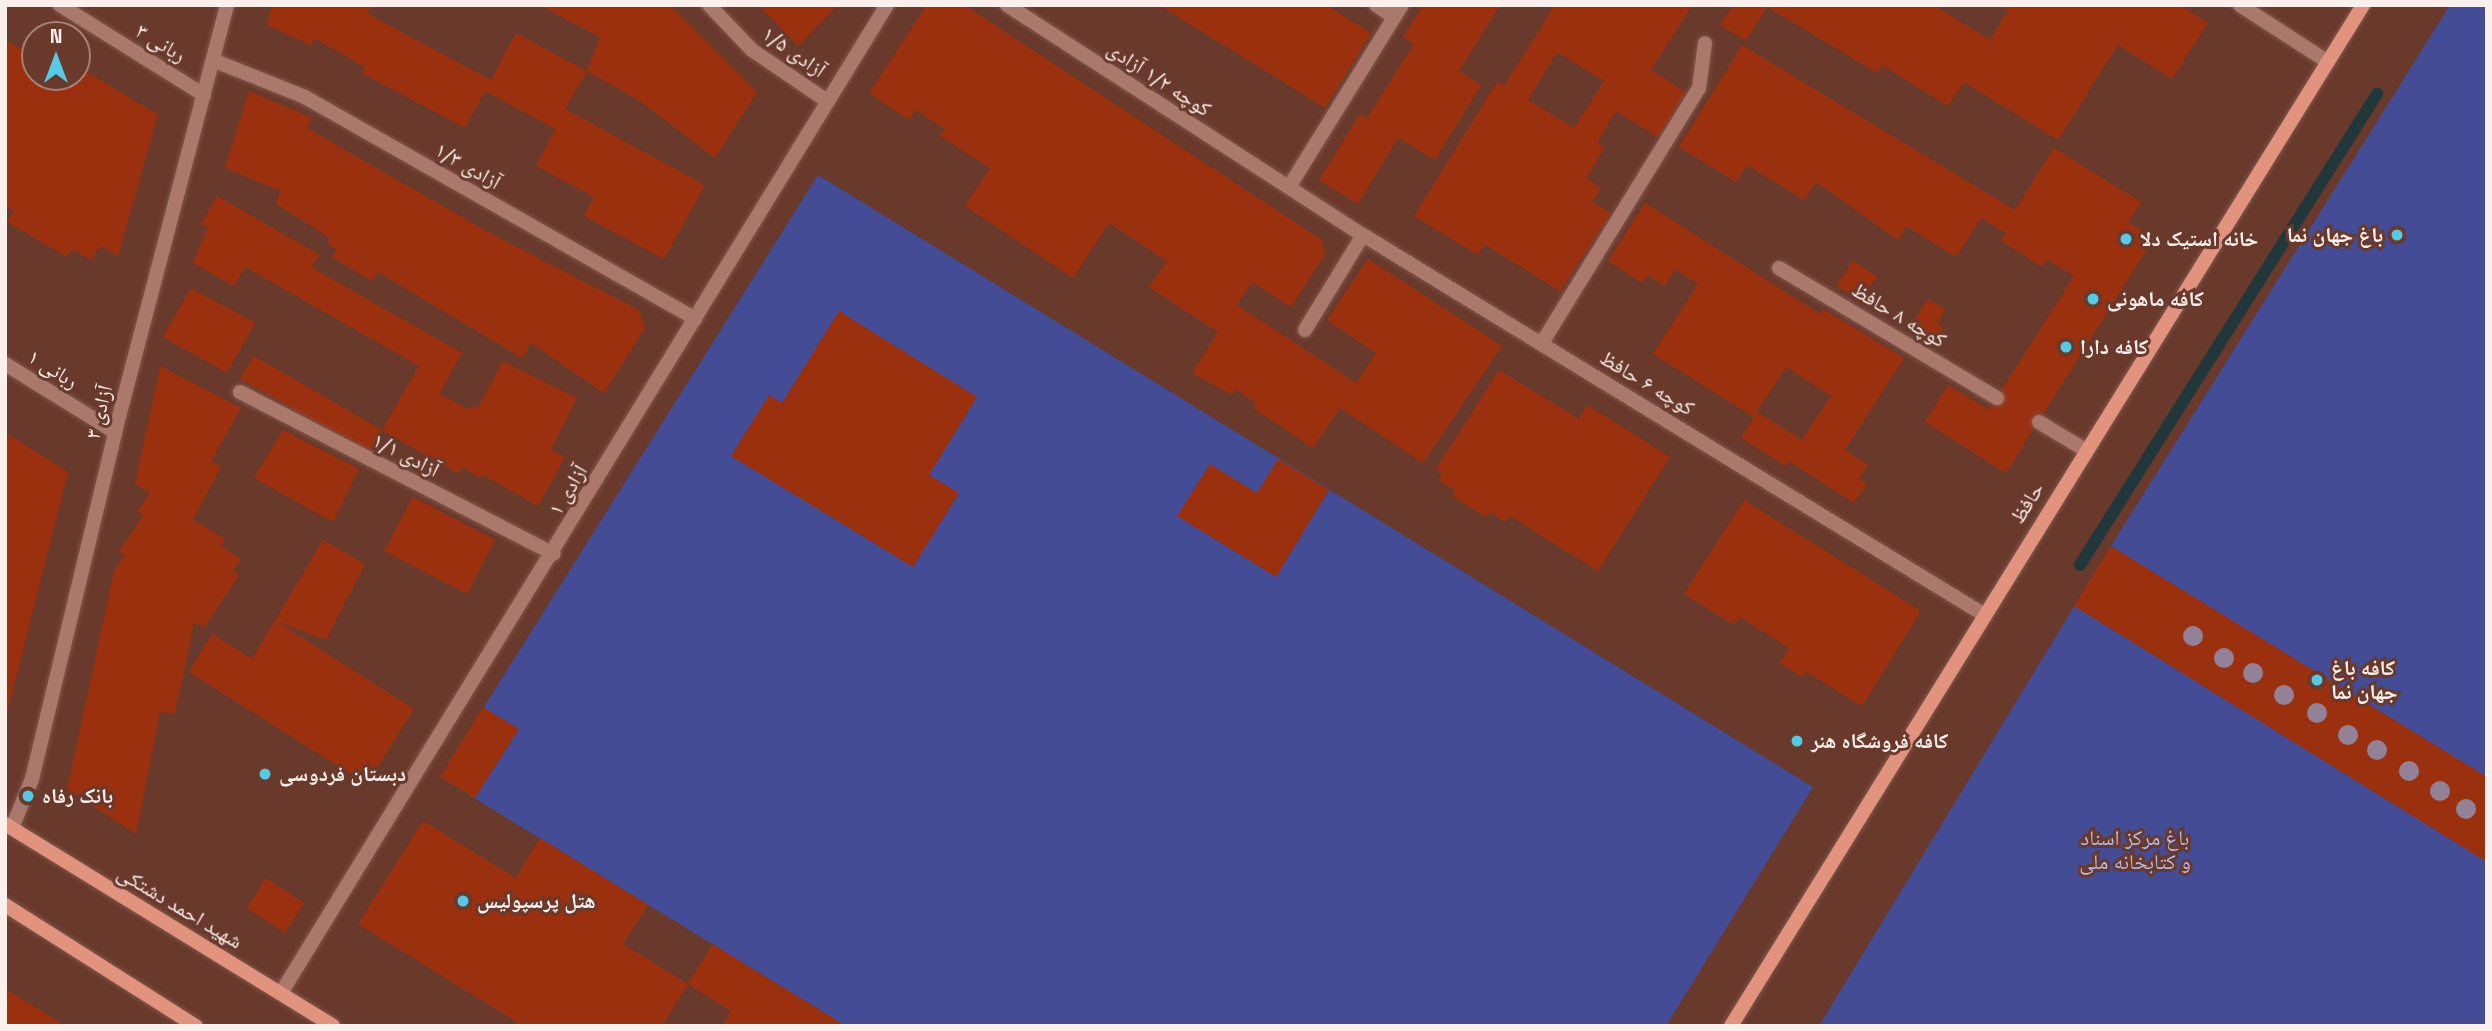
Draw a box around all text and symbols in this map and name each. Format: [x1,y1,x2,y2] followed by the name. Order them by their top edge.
[131,18,191,68] street label: ربانی ۳
[21,21,91,91] north arrow
[757,21,831,83] street label: آزادی ۱/۵
[50,24,62,49] text: N
[1102,36,1216,122] street label: کوچه ۱/۲ آزادی
[431,137,505,195] street label: آزادی ۱/۳
[2287,222,2383,248] place label: باغ جهان نما
[2140,226,2258,252] place label: خانه استیک دلا
[2389,227,2405,243] marker: باغ جهان نما
[2118,231,2134,247] marker: خانه استیک دلا
[1847,277,1951,353] street label: کوچه ۸ حافظ
[2107,286,2204,312] place label: کافه ماهونی
[2085,291,2101,307] marker: کافه ماهونی
[2080,334,2148,360] place label: کافه دارا
[2058,339,2074,355] marker: کافه دارا
[23,344,83,394] street label: ربانی ۱
[1595,345,1699,421] street label: کوچه ۶ حافظ
[80,382,118,442] street label: ۳ آزادی
[368,427,444,483] street label: آزادی ۱/۱
[543,460,593,520] street label: آزادی ۱
[2005,478,2049,528] street label: حافظ
[2331,655,2398,705] place label: کافه باغ جهان نما
[2309,672,2325,688] marker: کافه باغ جهان نما
[1811,728,1948,754] place label: کافه فروشگاه هنر
[1789,733,1805,749] marker: کافه فروشگاه هنر
[279,761,406,787] place label: دبستان فردوسی
[257,766,273,782] marker: دبستان فردوسی
[42,783,113,809] place label: بانک رفاه
[20,788,36,804] marker: بانک رفاه
[2079,825,2191,875] park label: باغ مرکز اسناد و کتابخانه ملی
[113,860,247,954] street label: شهید احمد دشتکی
[477,888,596,914] place label: هتل پرسپولیس
[455,893,471,909] marker: هتل پرسپولیس

